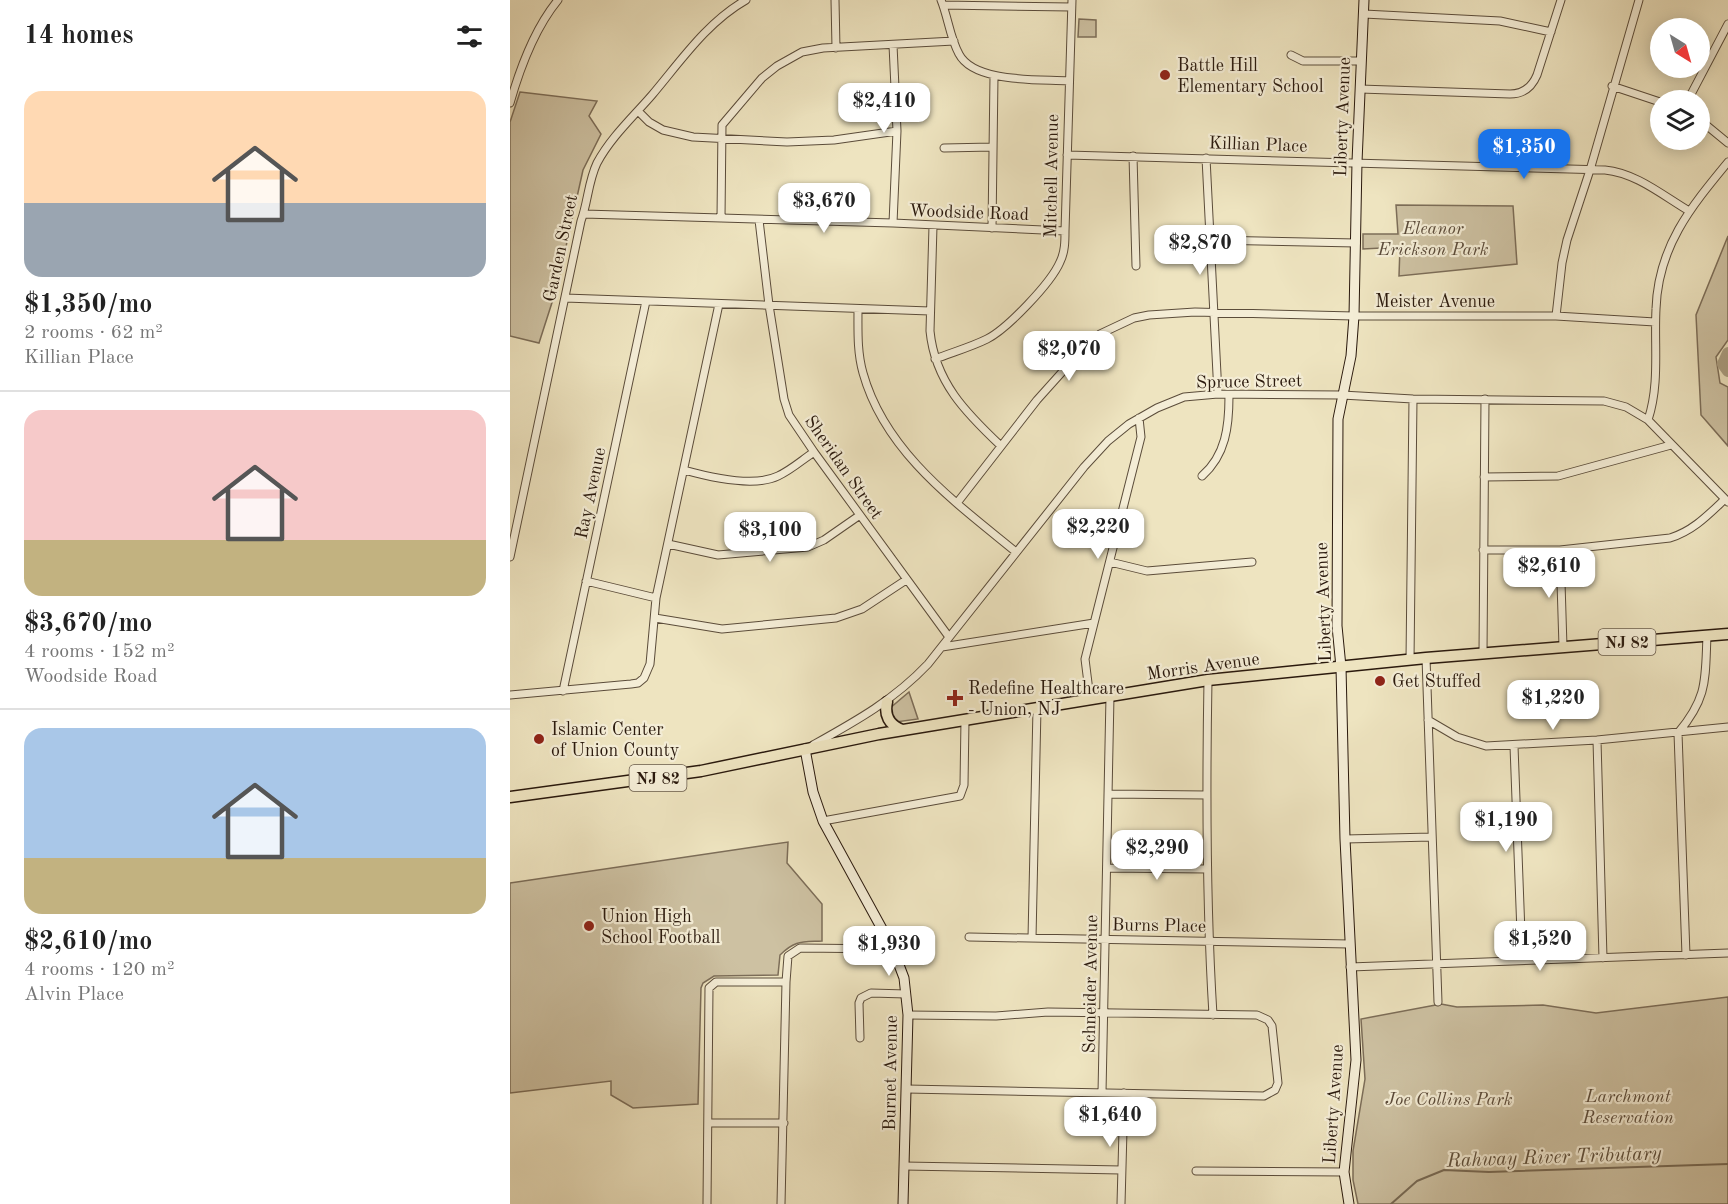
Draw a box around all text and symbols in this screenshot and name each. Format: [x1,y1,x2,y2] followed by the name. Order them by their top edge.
[1650,18,1710,78] north arrow
[1650,18,1710,150] map controls
[453,20,486,53] icon: filters
[24,23,133,49] text: 14 homes
[1177,57,1324,96] place label: Battle Hill Elementary School
[1332,57,1354,177] street label: Liberty Avenue
[1158,68,1172,82] marker: Battle Hill Elementary School
[835,83,933,134] pin: $2,410
[1650,90,1710,150] button: layers
[852,92,916,112] text: $2,410
[1042,114,1062,238] street label: Mitchell Avenue
[1475,129,1573,180] pin: $1,350
[201,130,309,238] icon: home
[1208,134,1308,156] street label: Killian Place
[1492,138,1556,158] text: $1,350
[775,183,873,234] pin: $3,670
[792,192,856,212] text: $3,670
[541,193,581,304] street label: Garden Street
[909,202,1029,224] street label: Woodside Road
[1376,220,1489,259] park label: Eleanor Erickson Park
[1151,225,1249,276] pin: $2,870
[1168,234,1232,254] text: $2,870
[24,292,152,318] text: $1,350/mo
[1375,293,1495,311] street label: Meister Avenue
[24,323,163,343] text: 2 rooms · 62 m²
[1020,331,1118,382] pin: $2,070
[1037,340,1101,360] text: $2,070
[24,348,134,368] text: Killian Place
[1196,372,1302,392] street label: Spruce Street
[801,412,886,523] street label: Sheridan Street
[572,446,609,541] street label: Ray Avenue
[201,449,309,557] icon: home
[1049,509,1147,560] pin: $2,220
[721,512,819,563] pin: $3,100
[1066,518,1130,538] text: $2,220
[738,521,802,541] text: $3,100
[1313,542,1335,662] street label: Liberty Avenue
[1500,548,1598,599] pin: $2,610
[1517,557,1581,577] text: $2,610
[24,611,152,637] text: $3,670/mo
[1598,629,1656,655] road number: NJ 82
[24,642,174,662] text: 4 rooms · 152 m²
[1146,650,1261,684] street label: Morris Avenue
[24,667,158,687] text: Woodside Road
[1392,673,1481,691] place label: Get Stuffed
[1373,674,1387,688] marker: Get Stuffed
[968,680,1124,719] place label: Redefine Healthcare - Union, NJ
[1504,680,1602,731] pin: $1,220
[946,689,964,707] marker: Redefine Healthcare - Union, NJ
[1521,689,1585,709] text: $1,220
[551,721,680,760] place label: Islamic Center of Union County
[532,732,546,746] marker: Islamic Center of Union County
[630,765,686,791] road number: NJ 82
[201,767,309,875] icon: home
[1457,802,1555,853] pin: $1,190
[1474,811,1538,831] text: $1,190
[1108,830,1206,881] pin: $2,290
[1125,839,1189,859] text: $2,290
[601,908,721,947] place label: Union High School Football
[1081,914,1101,1054] street label: Schneider Avenue
[1112,916,1206,936] street label: Burns Place
[582,919,596,933] marker: Union High School Football
[1491,921,1589,972] pin: $1,520
[840,926,938,977] pin: $1,930
[24,929,152,955] text: $2,610/mo
[1508,930,1572,950] text: $1,520
[857,935,921,955] text: $1,930
[24,960,174,980] text: 4 rooms · 120 m²
[24,985,124,1005] text: Alvin Place
[881,1015,901,1131] street label: Burnet Avenue
[1321,1044,1347,1164] street label: Liberty Avenue
[1581,1088,1674,1127] park label: Larchmont Reservation
[1385,1091,1513,1109] park label: Joe Collins Park
[1061,1097,1159,1148] pin: $1,640
[1078,1106,1142,1126] text: $1,640
[1445,1144,1663,1172] water label: Rahway River Tributary

